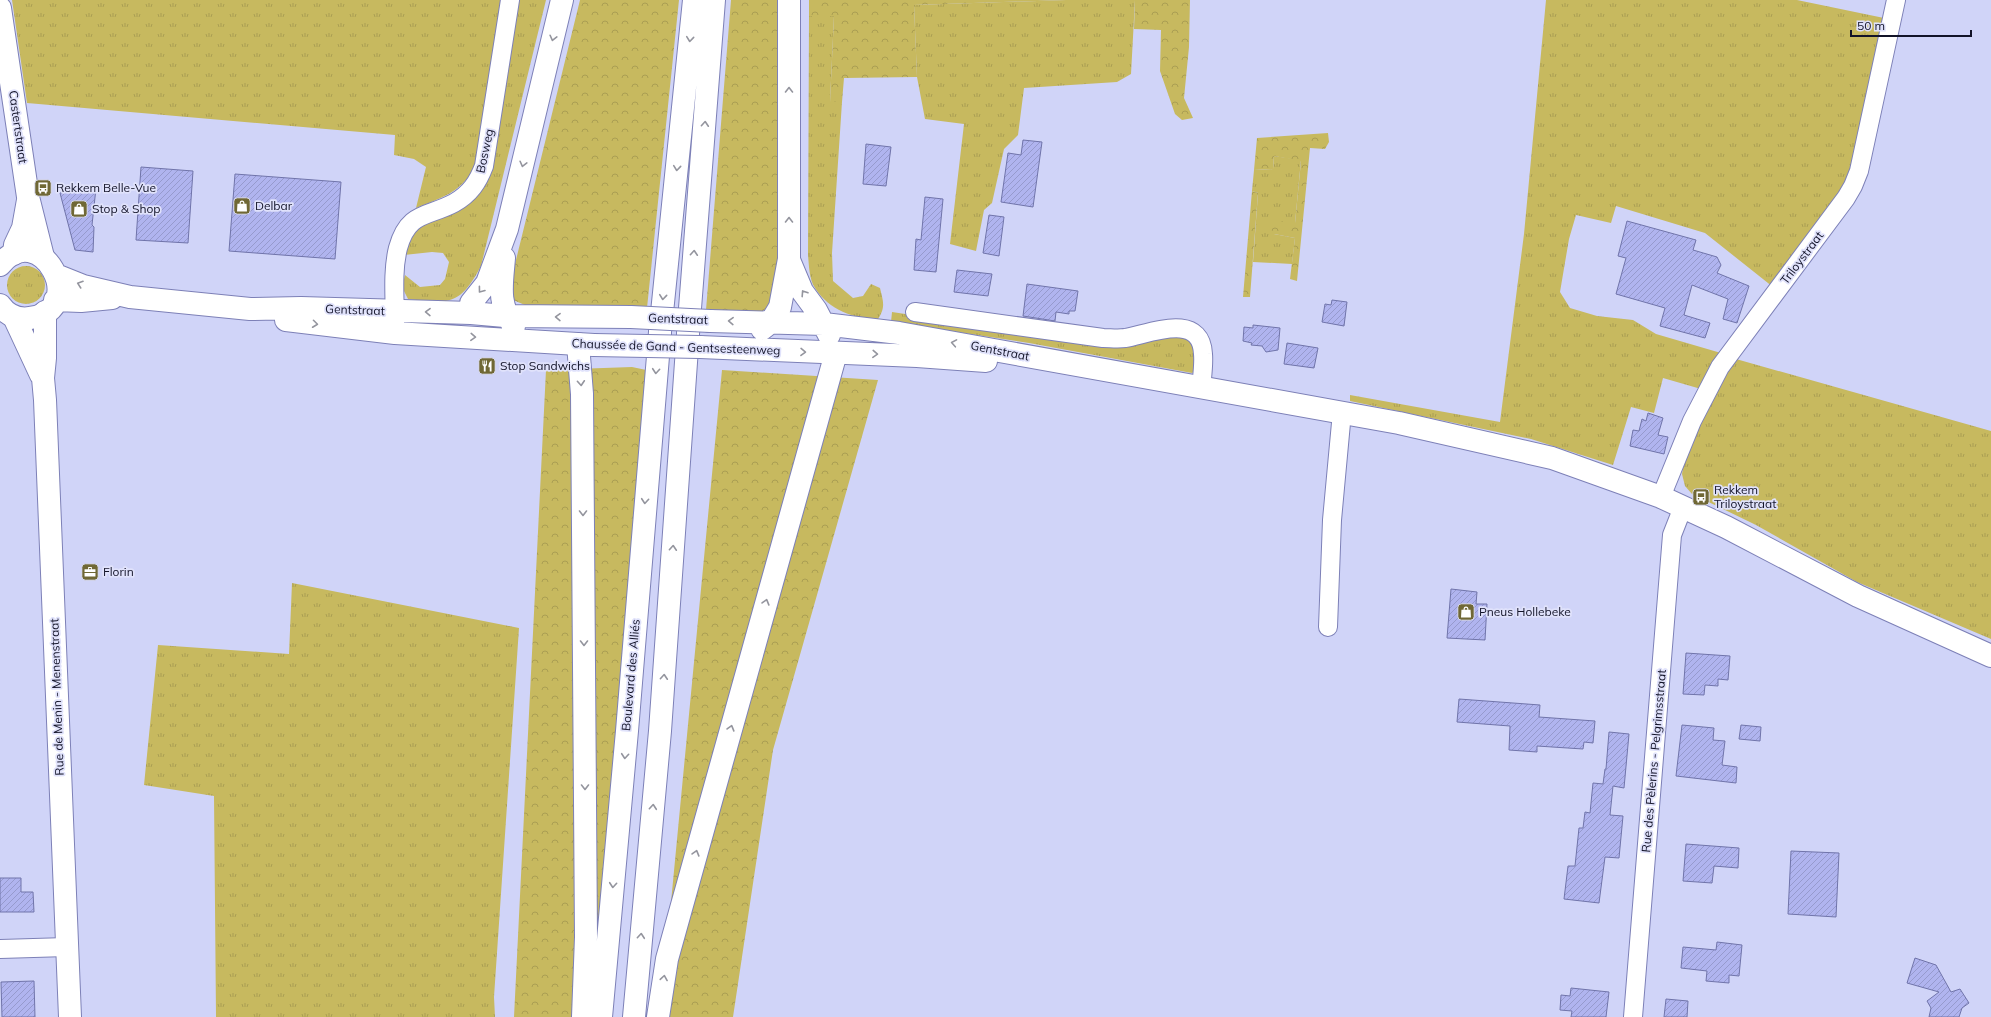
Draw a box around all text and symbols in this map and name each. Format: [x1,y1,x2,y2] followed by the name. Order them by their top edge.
[1851,12,1971,38] scale bar
[1857,18,1885,33] text: 50 m
[550,35,558,41] one-way arrow
[686,36,695,42] one-way arrow
[785,87,793,93] one-way arrow
[6,89,31,164] street label: Castertstraat
[700,121,709,127] one-way arrow
[473,127,497,174] street label: Bosweg
[519,160,528,167] one-way arrow
[672,165,681,171] one-way arrow
[33,178,53,198] bus stop icon: Rekkem Belle-Vue
[56,180,156,195] place label: Rekkem Belle-Vue
[232,196,252,216] shop icon: Delbar
[255,198,293,213] place label: Delbar
[69,199,89,219] shop icon: Stop & Shop
[92,201,161,216] place label: Stop & Shop
[785,217,793,223] one-way arrow
[1777,228,1826,287] street label: Triloystraat
[690,250,699,256] one-way arrow
[76,281,83,289] one-way arrow
[479,286,486,293] one-way arrow
[801,290,808,297] one-way arrow
[659,294,668,300] one-way arrow
[325,301,385,318] street label: Gentstraat
[425,308,431,316] one-way arrow
[648,310,708,327] street label: Gentstraat
[555,313,561,321] one-way arrow
[728,317,734,326] one-way arrow
[312,319,318,328] one-way arrow
[470,333,476,342] one-way arrow
[571,335,781,358] street label: Chaussée de Gand - Gentsesteenweg
[969,337,1031,364] street label: Gentstraat
[951,339,957,348] one-way arrow
[800,348,806,356] one-way arrow
[872,350,878,359] one-way arrow
[477,356,497,376] restaurant icon: Stop Sandwichs
[500,358,590,373] place label: Stop Sandwichs
[651,368,660,374] one-way arrow
[577,380,586,386] one-way arrow
[1714,482,1776,511] place label: Rekkem Triloystraat
[1691,487,1711,507] bus stop icon: Rekkem Triloystraat
[641,498,650,504] one-way arrow
[579,510,587,516] one-way arrow
[668,545,677,551] one-way arrow
[80,562,100,582] office icon: Florin
[103,564,134,579] place label: Florin
[761,599,770,606] one-way arrow
[1456,602,1476,622] shop icon: Pneus Hollebeke
[1479,604,1571,619] place label: Pneus Hollebeke
[46,618,67,776] street label: Rue de Menin - Menenstraat
[618,618,643,731] street label: Boulevard des Alliés
[580,640,588,646] one-way arrow
[1638,669,1669,853] street label: Rue des Pèlerins - Pelgrimsstraat
[659,674,668,680] one-way arrow
[726,724,735,731] one-way arrow
[620,753,629,759] one-way arrow
[581,784,589,790] one-way arrow
[648,804,657,810] one-way arrow
[691,850,700,857] one-way arrow
[608,882,617,888] one-way arrow
[637,933,646,939] one-way arrow
[659,975,668,982] one-way arrow

